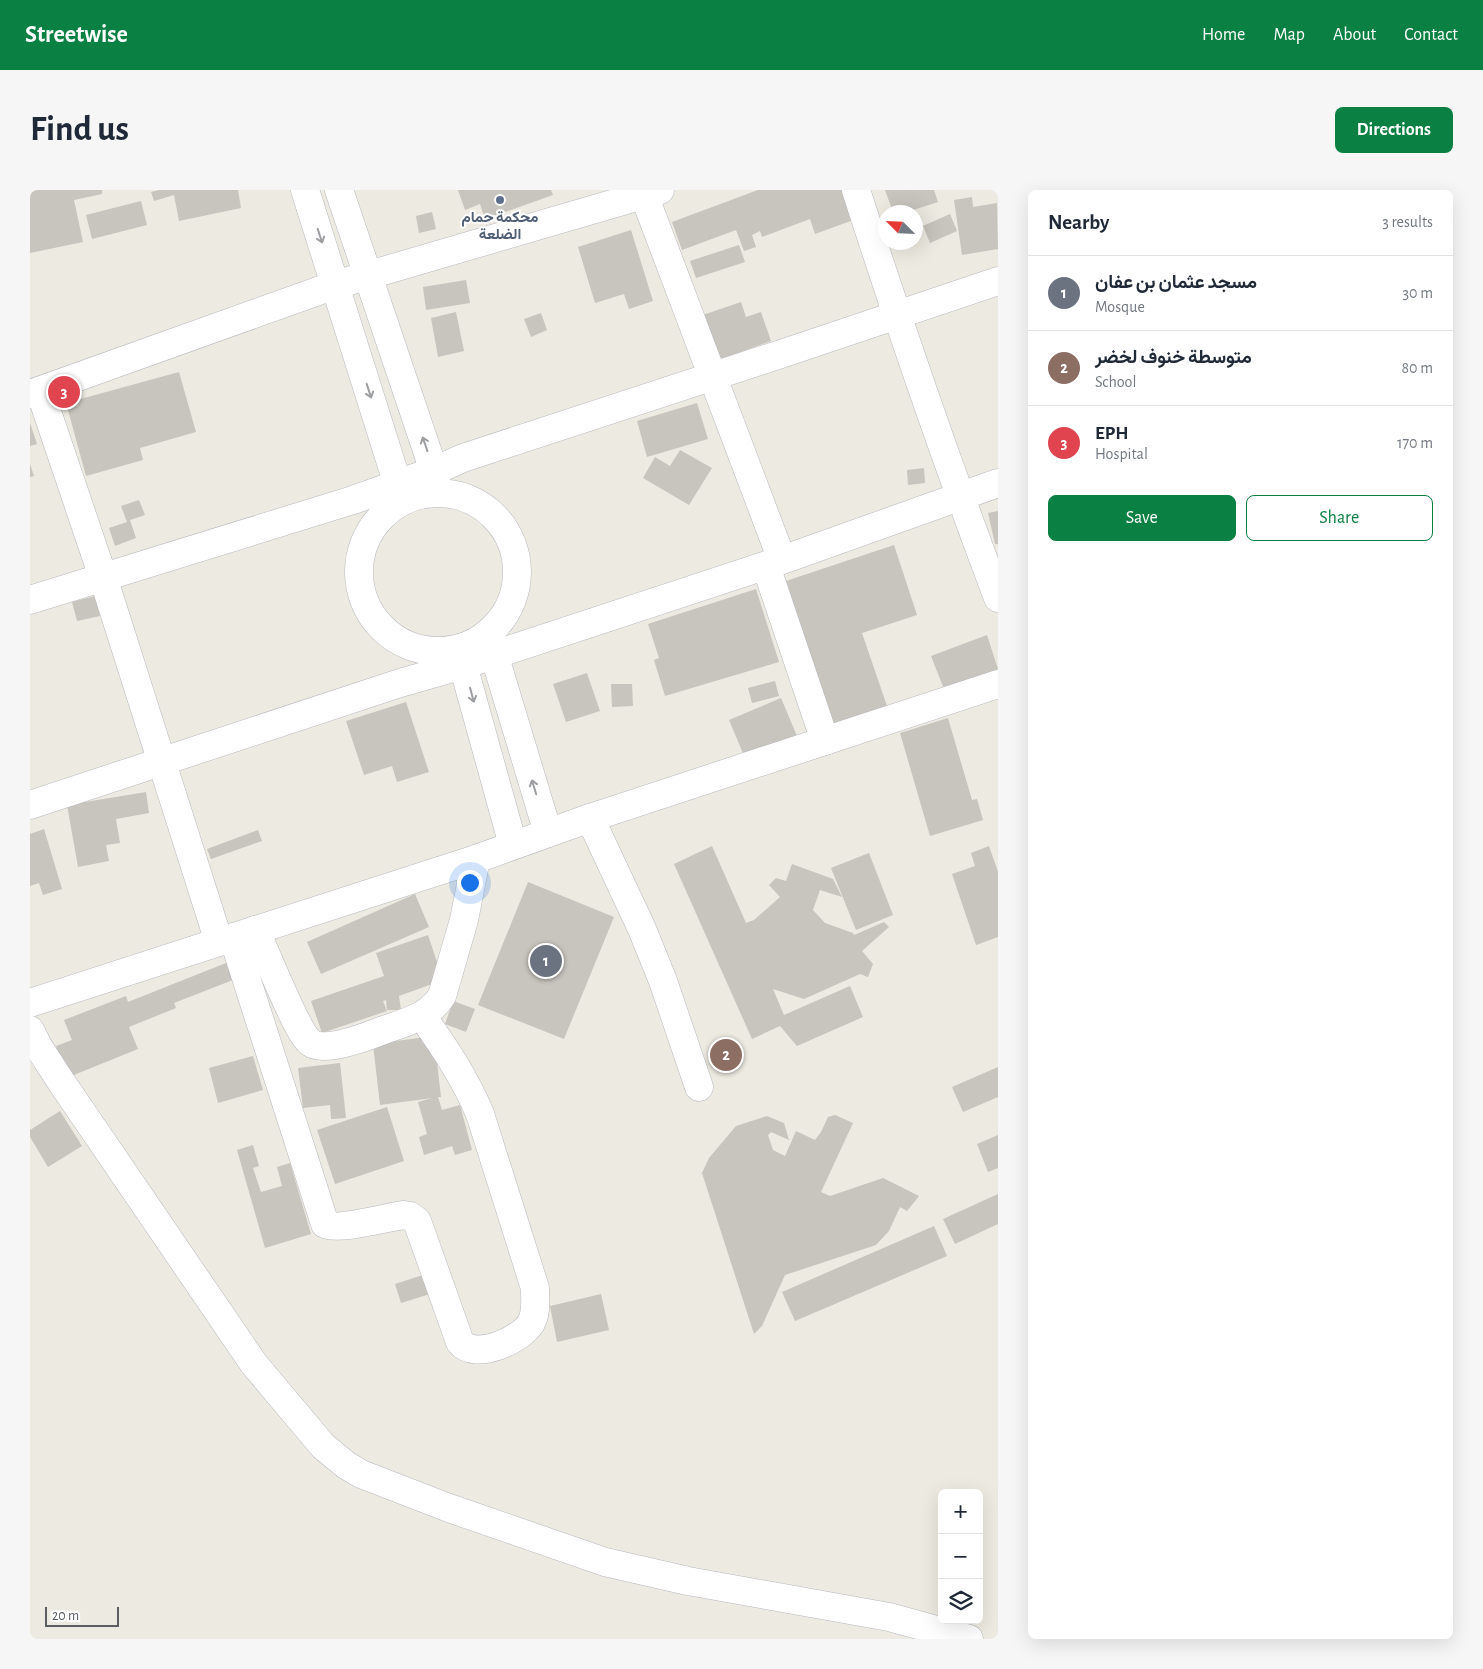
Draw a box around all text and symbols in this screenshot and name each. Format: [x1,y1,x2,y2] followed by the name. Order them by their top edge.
[25,23,128,47] text: Streetwise
[1202,26,1245,44] text: Home
[1273,26,1305,44] text: Map
[1333,26,1376,44] text: About
[1404,26,1458,44] text: Contact
[1335,107,1453,153] button: Directions
[30,112,129,147] text: Find us
[494,194,506,206] marker: محكمة حمام الضلعة
[878,205,923,250] north arrow
[461,210,539,242] place label: محكمة حمام الضلعة
[1048,212,1109,233] text: Nearby
[1382,214,1433,230] text: 3 results
[315,228,325,244] one-way arrow
[1095,273,1257,292] text: مسجد عثمان بن عفان
[1061,285,1067,301] text: 1
[1403,285,1433,301] text: 30 m
[1095,299,1145,315] text: Mosque
[1095,348,1252,367] text: متوسطة خنوف لخضر
[1060,360,1068,376] text: 2
[1402,360,1433,376] text: 80 m
[48,373,80,411] pin: 3
[1095,374,1136,390] text: School
[365,383,374,399] one-way arrow
[1095,424,1128,443] text: EPH
[1061,435,1067,451] text: 3
[1397,435,1433,451] text: 170 m
[419,436,429,452] one-way arrow
[1095,446,1148,462] text: Hospital
[1048,495,1236,541] button: Save
[1246,495,1433,541] button: Share
[467,687,477,703] one-way arrow
[528,779,538,795] one-way arrow
[457,870,483,896] your location
[530,942,562,980] pin: 1
[710,1036,742,1074] pin: 2
[938,1489,983,1624] map controls
[938,1489,983,1534] button: +
[938,1534,983,1579] button: −
[938,1579,983,1624] button: layers
[45,1604,119,1627] scale bar
[52,1609,79,1623] text: 20 m

